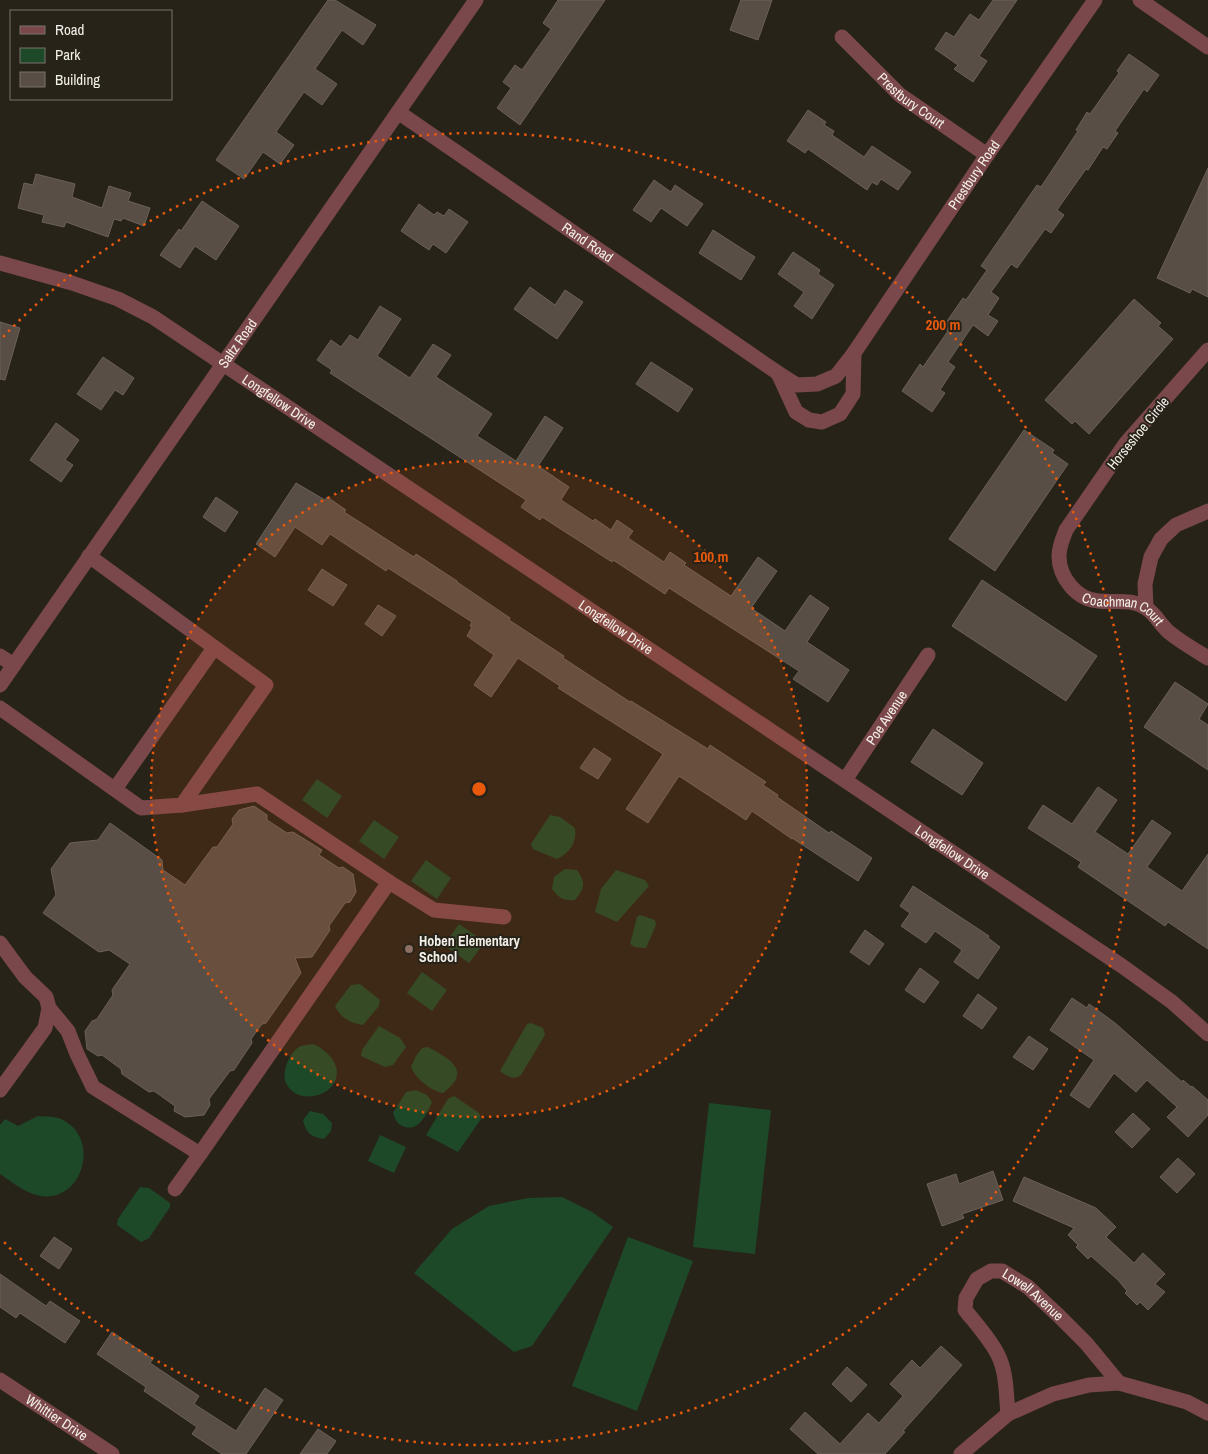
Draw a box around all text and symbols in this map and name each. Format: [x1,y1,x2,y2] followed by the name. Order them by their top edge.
[10,10,172,100] legend
[55,19,84,40] text: Road
[55,44,81,65] text: Park
[55,69,100,90] text: Building
[874,69,948,132] street label: Prestbury Court
[944,137,1004,213] street label: Prestbury Road
[559,218,617,266] street label: Rand Road
[926,314,960,335] text: 200 m
[214,315,261,372] street label: Saltz Road
[239,370,320,433] street label: Longfellow Drive
[1103,393,1173,473] street label: Horseshoe Circle
[694,546,728,567] text: 100 m
[1079,588,1168,629] street label: Coachman Court
[575,596,657,658] street label: Longfellow Drive
[862,687,911,748] street label: Poe Avenue
[470,780,488,798] centre of rings
[912,821,993,884] street label: Longfellow Drive
[419,932,520,966] place label: Hoben Elementary School
[403,943,415,955] marker: Hoben Elementary School
[999,1264,1067,1325] street label: Lowell Avenue
[22,1390,91,1445] street label: Whittier Drive

